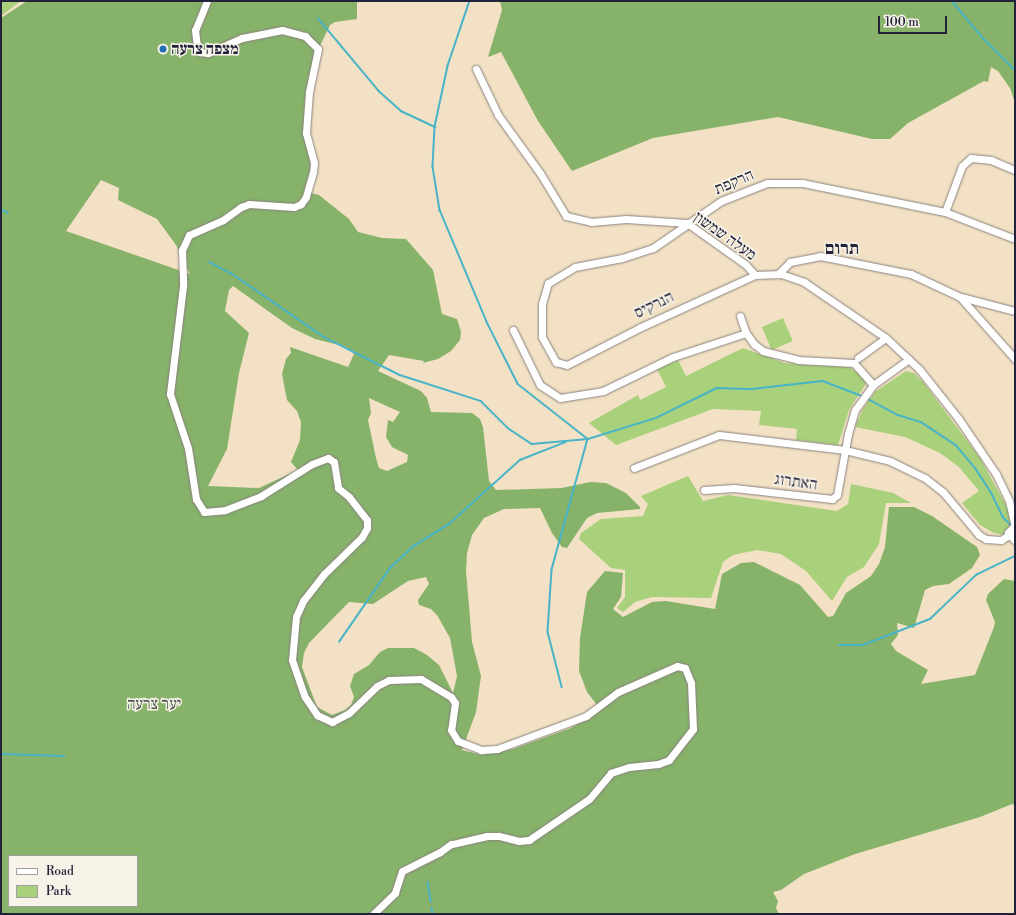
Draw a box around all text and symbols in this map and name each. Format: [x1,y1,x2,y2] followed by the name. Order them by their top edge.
[880,8,949,34] scale bar
[885,15,919,30] text: 100 m
[171,39,239,59] place label: מצפה צרעה
[158,44,168,54] marker: מצפה צרעה
[711,165,757,199] street label: הרקפת
[690,207,760,265] street label: מעלה שמשון
[825,238,859,260] district label: תרום
[631,287,677,323] street label: הנרקיס
[773,469,819,495] street label: האתרוג
[127,694,181,714] park label: יער צרעה
[8,855,138,907] legend
[46,864,74,879] text: Road
[46,884,71,899] text: Park

